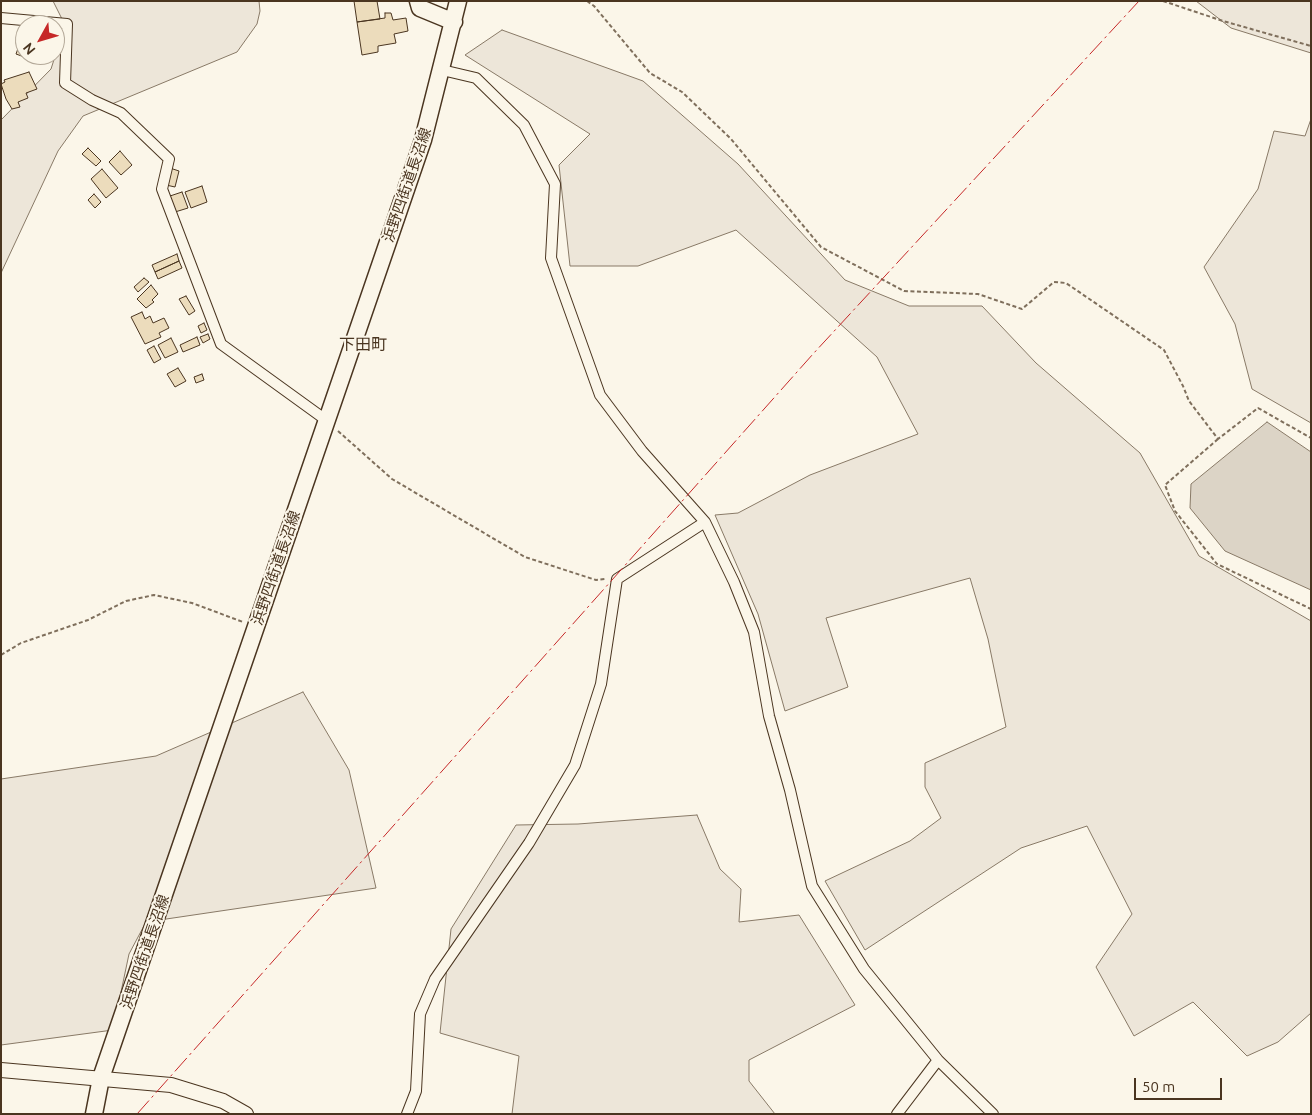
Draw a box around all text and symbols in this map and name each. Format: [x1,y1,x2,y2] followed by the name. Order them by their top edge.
[15,15,65,65] north arrow
[20,40,39,58] text: N
[379,125,435,245] street label: 浜野四街道長沼線
[339,335,387,355] district label: 下田町
[248,508,304,628] street label: 浜野四街道長沼線
[117,892,173,1012] street label: 浜野四街道長沼線
[1137,1068,1224,1100] scale bar
[1142,1078,1175,1095] text: 50 m

